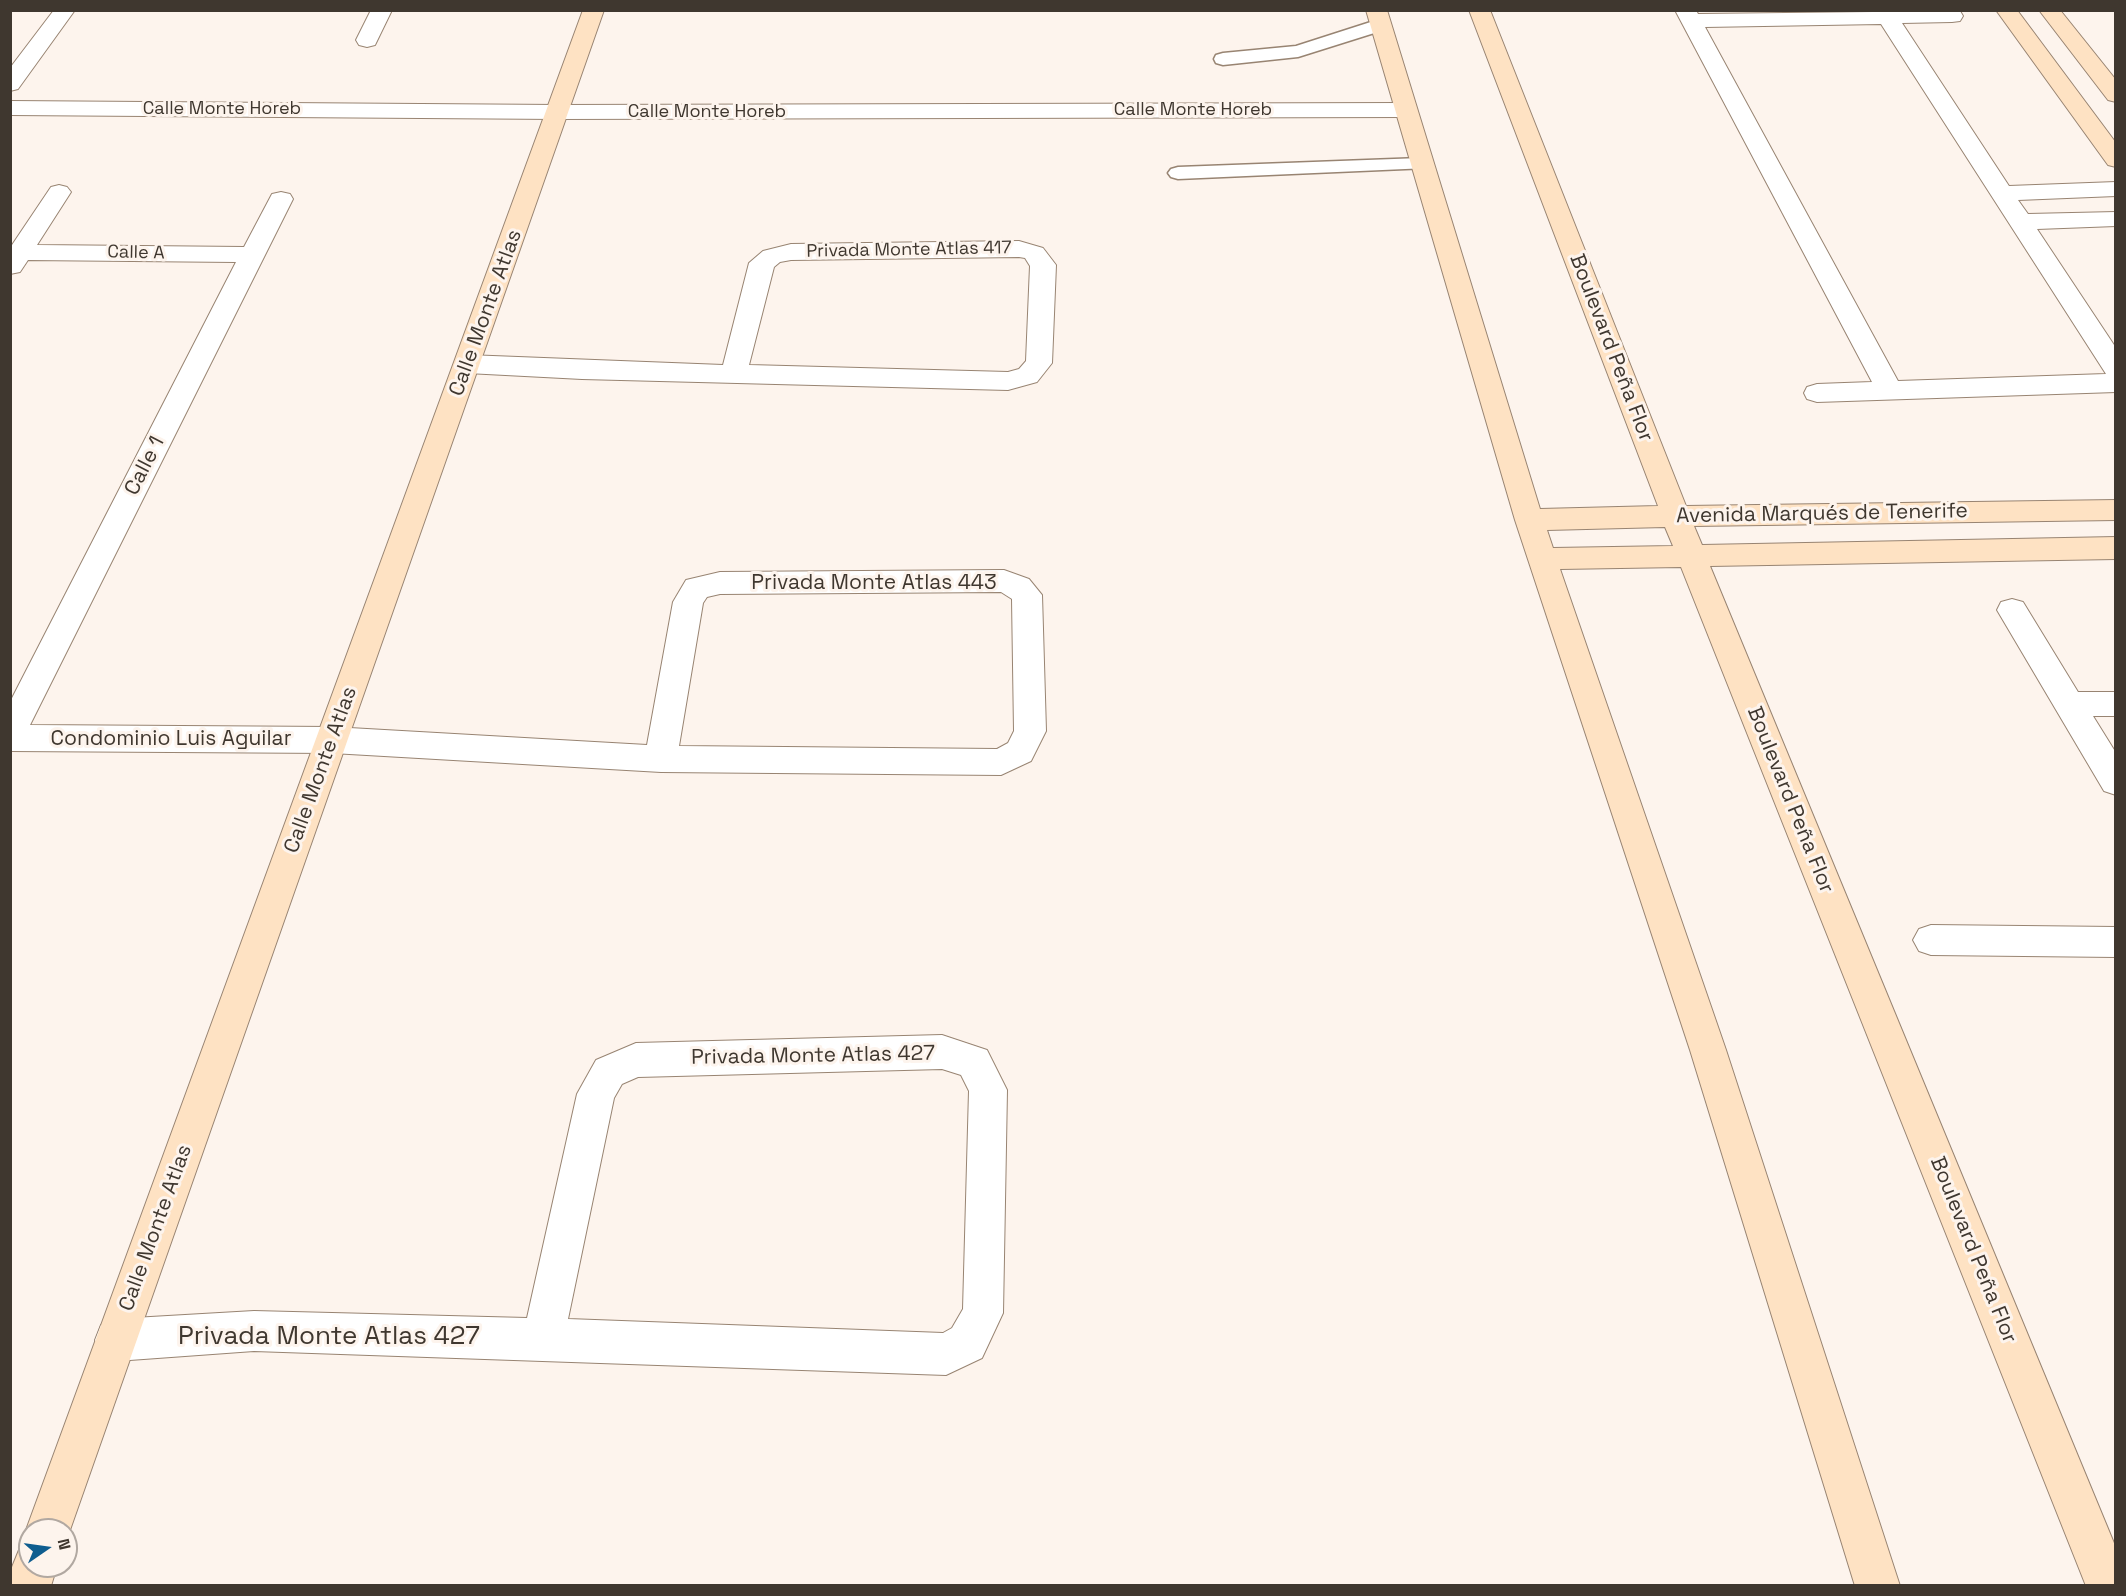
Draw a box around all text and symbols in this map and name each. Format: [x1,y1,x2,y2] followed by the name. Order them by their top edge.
[143,98,301,120] street label: Calle Monte Horeb
[1114,99,1272,121] street label: Calle Monte Horeb
[628,101,786,123] street label: Calle Monte Horeb
[444,226,528,400] street label: Calle Monte Atlas
[806,237,1012,263] street label: Privada Monte Atlas 417
[107,242,165,264] street label: Calle A
[1564,251,1658,445] street label: Boulevard Peña Flor
[120,432,170,500] street label: Calle 1
[1676,499,1968,529] street label: Avenida Marqués de Tenerife
[751,570,997,596] street label: Privada Monte Atlas 443
[279,683,363,857] street label: Calle Monte Atlas
[1741,703,1839,897] street label: Boulevard Peña Flor
[50,726,292,752] street label: Condominio Luis Aguilar
[691,1041,935,1071] street label: Privada Monte Atlas 427
[114,1141,198,1315] street label: Calle Monte Atlas
[1924,1153,2022,1347] street label: Boulevard Peña Flor
[178,1321,480,1353] street label: Privada Monte Atlas 427
[18,1518,78,1578] north arrow
[53,1537,76,1552] text: N

